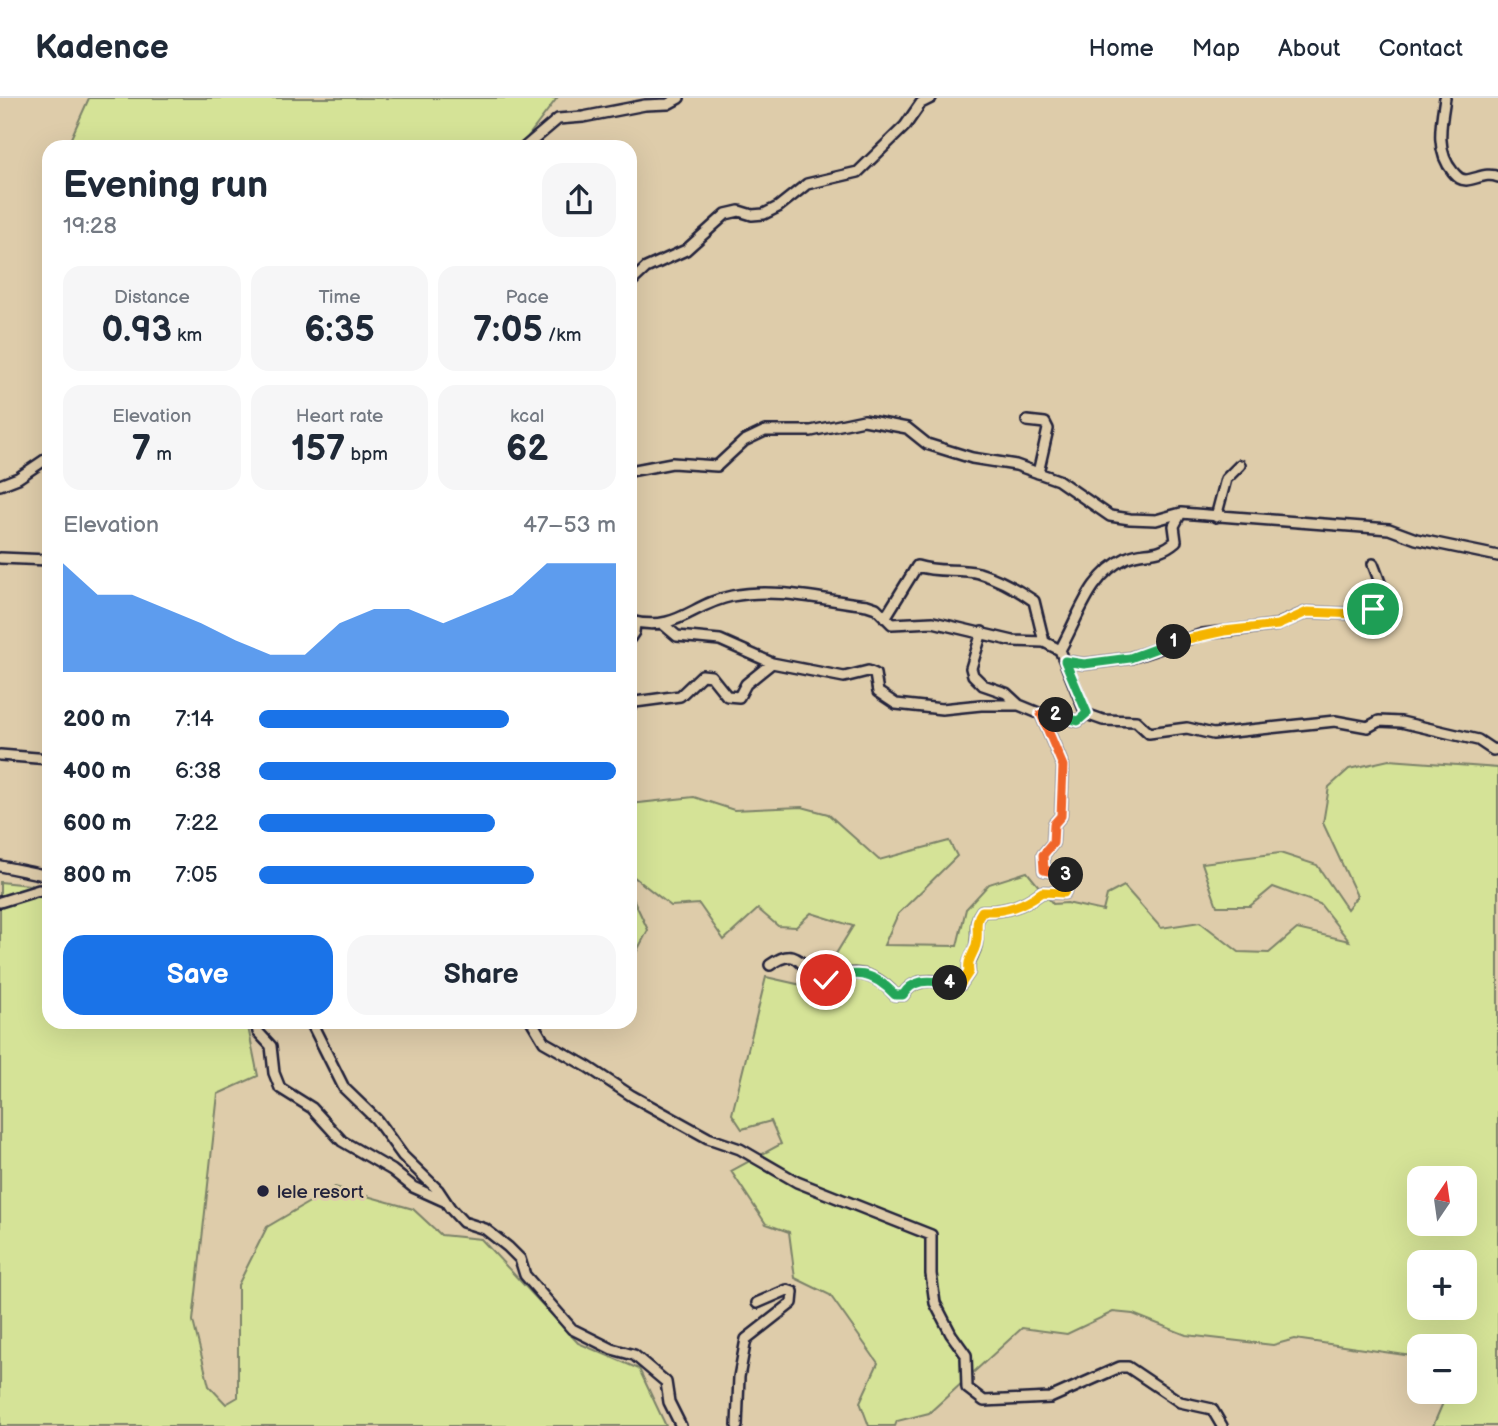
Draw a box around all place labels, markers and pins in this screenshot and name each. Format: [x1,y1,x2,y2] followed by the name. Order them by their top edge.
[1343,579,1403,639] pin
[1156,624,1192,660] pin: 1
[1038,698,1074,732] pin: 2
[1048,858,1084,892] pin: 3
[796,950,856,1010] pin
[932,966,968,1001] pin: 4
[277,1181,364,1204] place label: lele resort
[255,1183,271,1199] marker: lele resort

